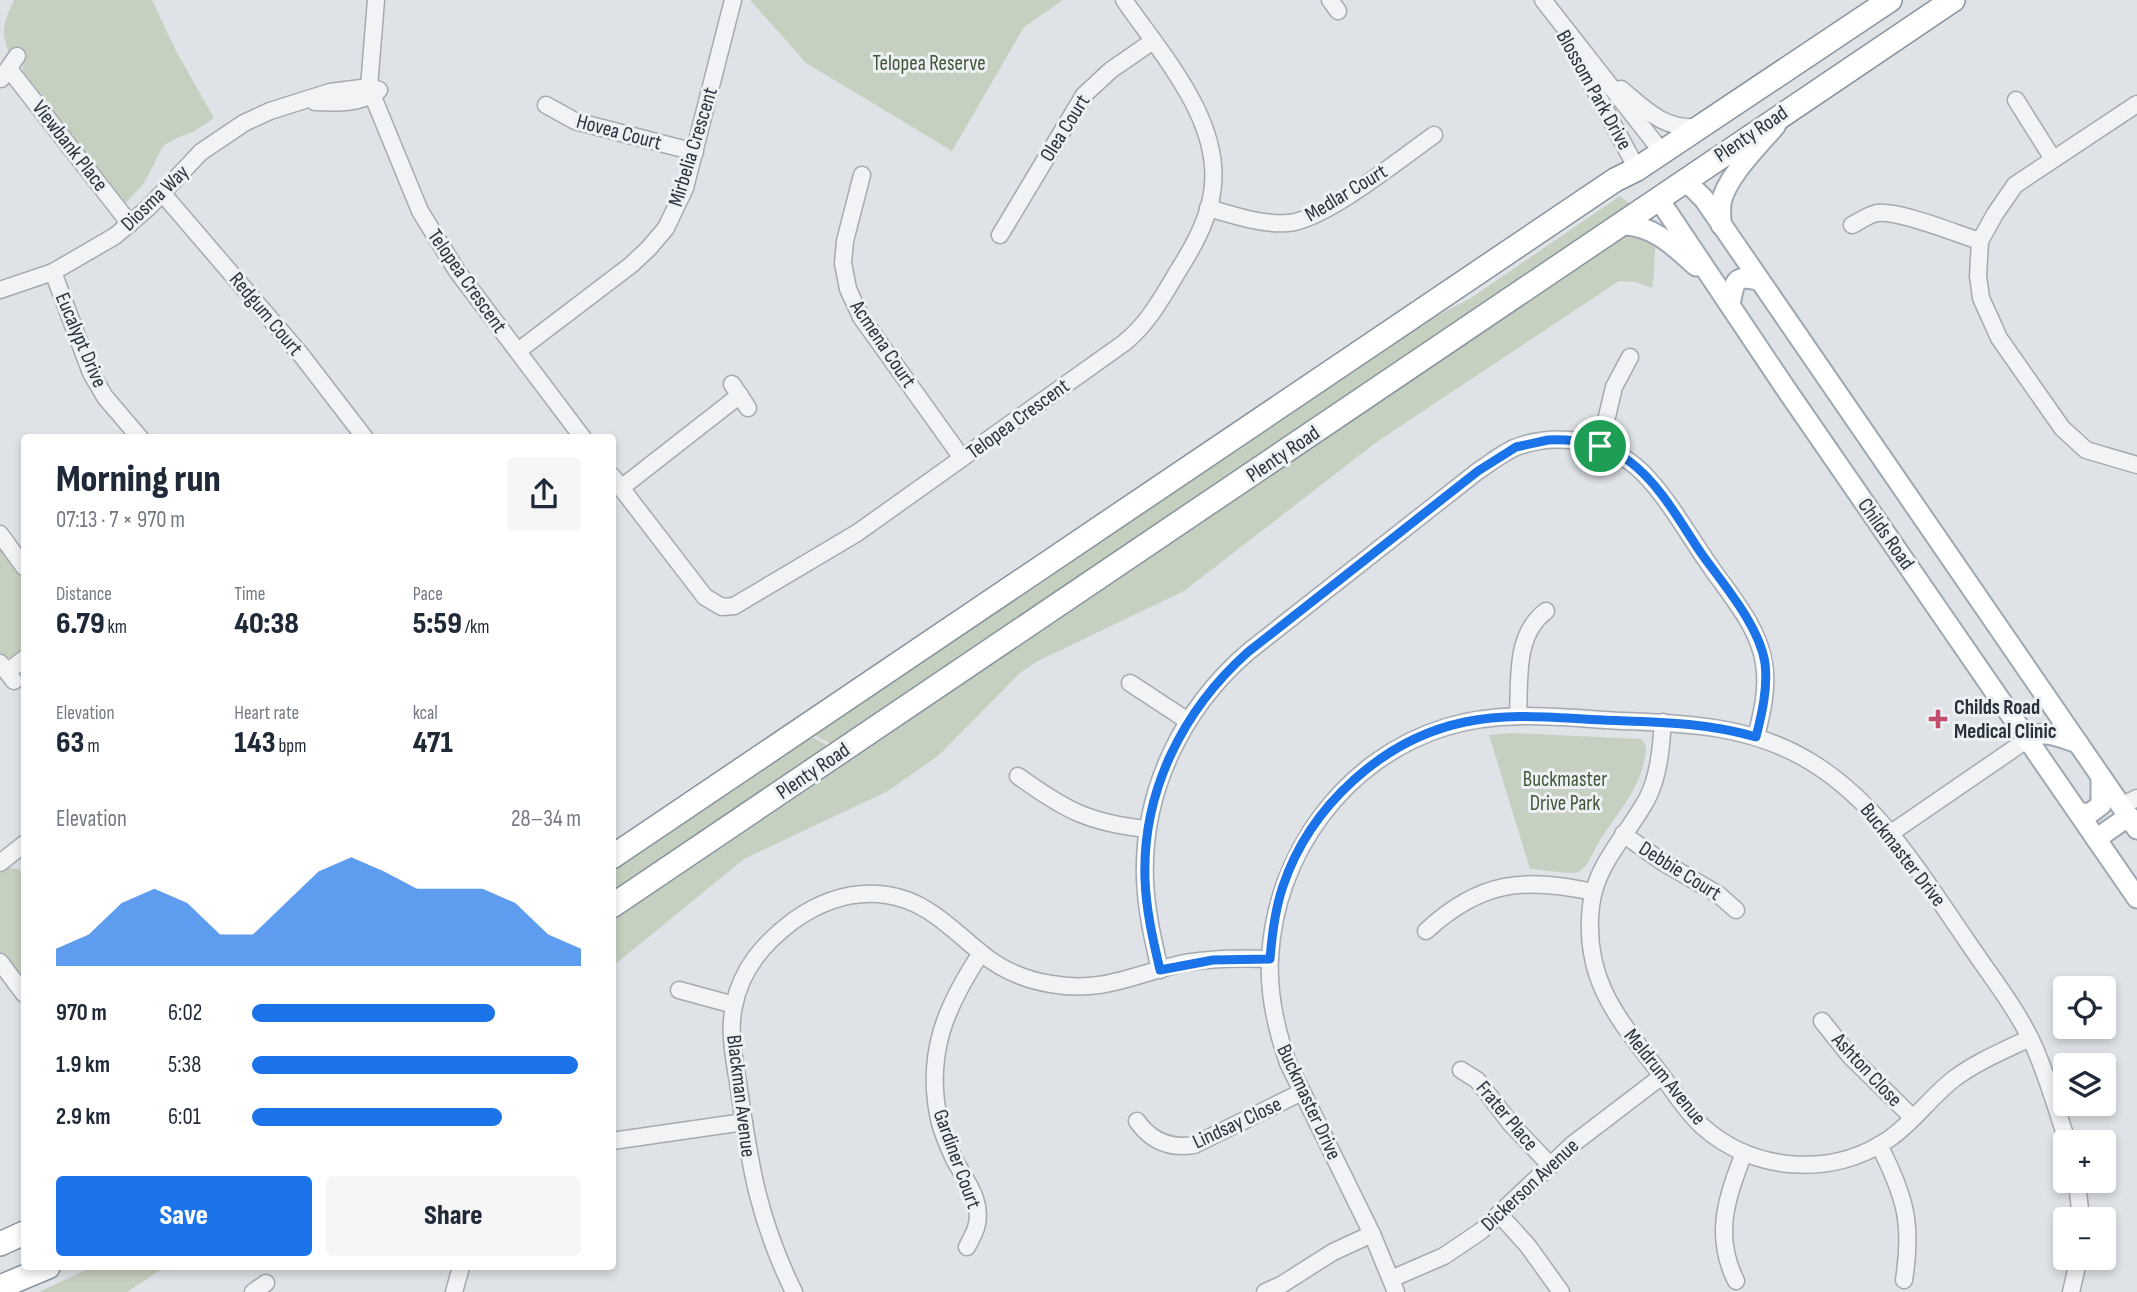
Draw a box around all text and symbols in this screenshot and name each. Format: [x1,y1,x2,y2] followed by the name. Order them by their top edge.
[1551,26,1637,154] street label: Blossom Park Drive
[872,51,986,76] park label: Telopea Reserve
[663,84,723,210] street label: Mirbelia Crescent
[1035,90,1095,166] street label: Olea Court
[27,96,113,196] street label: Viewbank Place
[1710,100,1792,168] street label: Plenty Road
[574,109,664,155] street label: Hovea Court
[1300,159,1392,227] street label: Medlar Court
[116,160,194,236] street label: Diosma Way
[422,224,512,338] street label: Telopea Crescent
[224,267,308,361] street label: Redgum Court
[50,289,112,391] street label: Eucalypt Drive
[844,295,921,392] street label: Acmena Court
[962,373,1074,465] street label: Telopea Crescent
[1570,416,1630,476] pin
[1242,420,1324,488] street label: Plenty Road
[1581,427,1619,465] icon: arrive
[56,457,221,502] text: Morning run
[507,457,581,531] button: share
[1852,493,1920,575] street label: Childs Road
[56,506,185,534] text: 07:13 · 7 × 970 m
[56,583,112,606] text: Distance
[234,583,265,606] text: Time
[413,583,443,606] text: Pace
[56,606,105,642] text: 6.79
[234,606,299,642] text: 40:38
[413,606,462,642] text: 5:59
[105,616,127,639] text: km
[462,616,490,639] text: /km
[1954,695,2057,744] place label: Childs Road Medical Clinic
[56,702,115,725] text: Elevation
[234,702,299,725] text: Heart rate
[413,702,438,725] text: kcal
[1928,709,1948,729] marker: Childs Road Medical Clinic
[56,725,84,761] text: 63
[234,725,275,761] text: 143
[413,725,453,761] text: 471
[84,735,100,758] text: m
[275,735,306,758] text: bpm
[772,737,854,805] street label: Plenty Road
[1523,767,1607,816] park label: Buckmaster Drive Park
[1855,798,1951,912] street label: Buckmaster Drive
[56,805,127,833] text: Elevation
[511,805,581,833] text: 28–34 m
[1634,836,1726,906] street label: Debbie Court
[2053,976,2116,1270] map controls
[2053,976,2116,1039] button: locate
[56,999,107,1027] text: 970 m
[168,999,202,1027] text: 6:02
[1619,1024,1711,1130] street label: Meldrum Avenue
[1826,1027,1907,1112] street label: Ashton Close
[721,1033,761,1159] street label: Blackman Avenue
[1271,1040,1347,1164] street label: Buckmaster Drive
[56,1051,110,1079] text: 1.9 km
[168,1051,201,1079] text: 5:38
[2053,1053,2116,1116] button: layers
[1471,1076,1543,1156] street label: Frater Place
[1189,1092,1285,1154] street label: Lindsay Close
[56,1103,110,1131] text: 2.9 km
[168,1103,201,1131] text: 6:01
[928,1106,986,1212] street label: Gardiner Court
[2053,1130,2116,1193] button: +
[1476,1133,1584,1237] street label: Dickerson Avenue
[56,1176,312,1256] button: Save
[326,1176,581,1256] button: Share
[2053,1207,2116,1270] button: −

